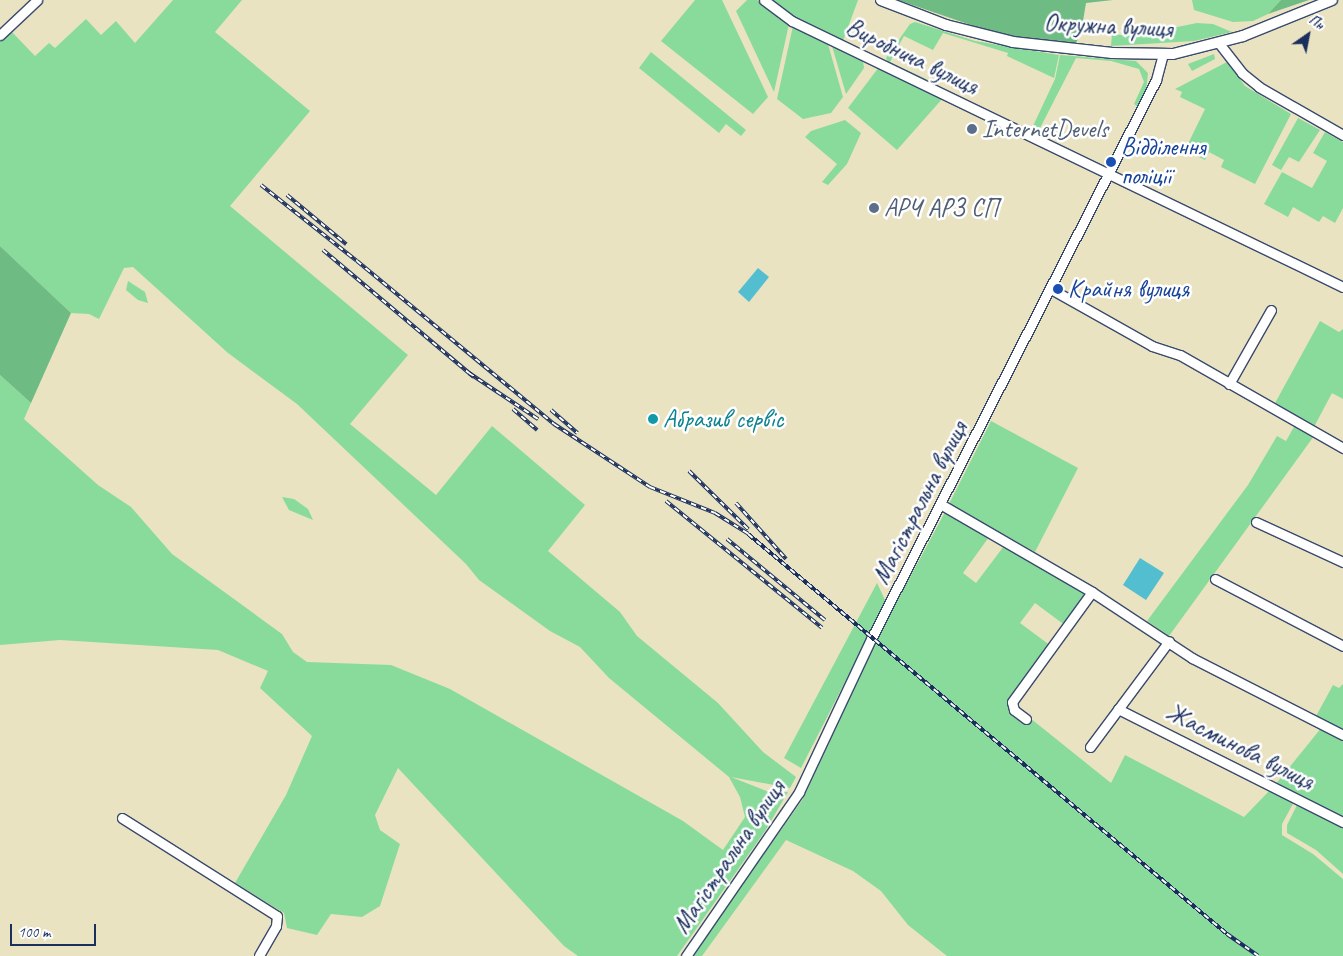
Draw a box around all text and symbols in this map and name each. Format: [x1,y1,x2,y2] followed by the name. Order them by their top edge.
[1042,8,1174,44] street label: Окружна вулиця
[1283,10,1333,60] north arrow
[1306,11,1327,33] text: Пн
[840,12,984,102] street label: Виробнича вулиця
[982,114,1108,144] place label: InternetDevels
[966,123,978,135] marker: InternetDevels
[1121,133,1205,192] place label: Відділення поліції
[1105,156,1117,168] marker: Відділення поліції
[884,193,996,223] place label: АРЧ АРЗ СП
[868,202,880,214] marker: АРЧ АРЗ СП
[1068,274,1190,304] place label: Крайня вулиця
[1052,283,1064,295] marker: Крайня вулиця
[663,404,783,434] place label: Абразив сервіс
[647,413,659,425] marker: Абразив сервіс
[866,416,974,590] street label: Магістральна вулиця
[1161,697,1319,797] street label: Жасминова вулиця
[666,774,792,940] street label: Магістральна вулиця
[12,914,99,946] scale bar
[18,923,50,942] text: 100 m

